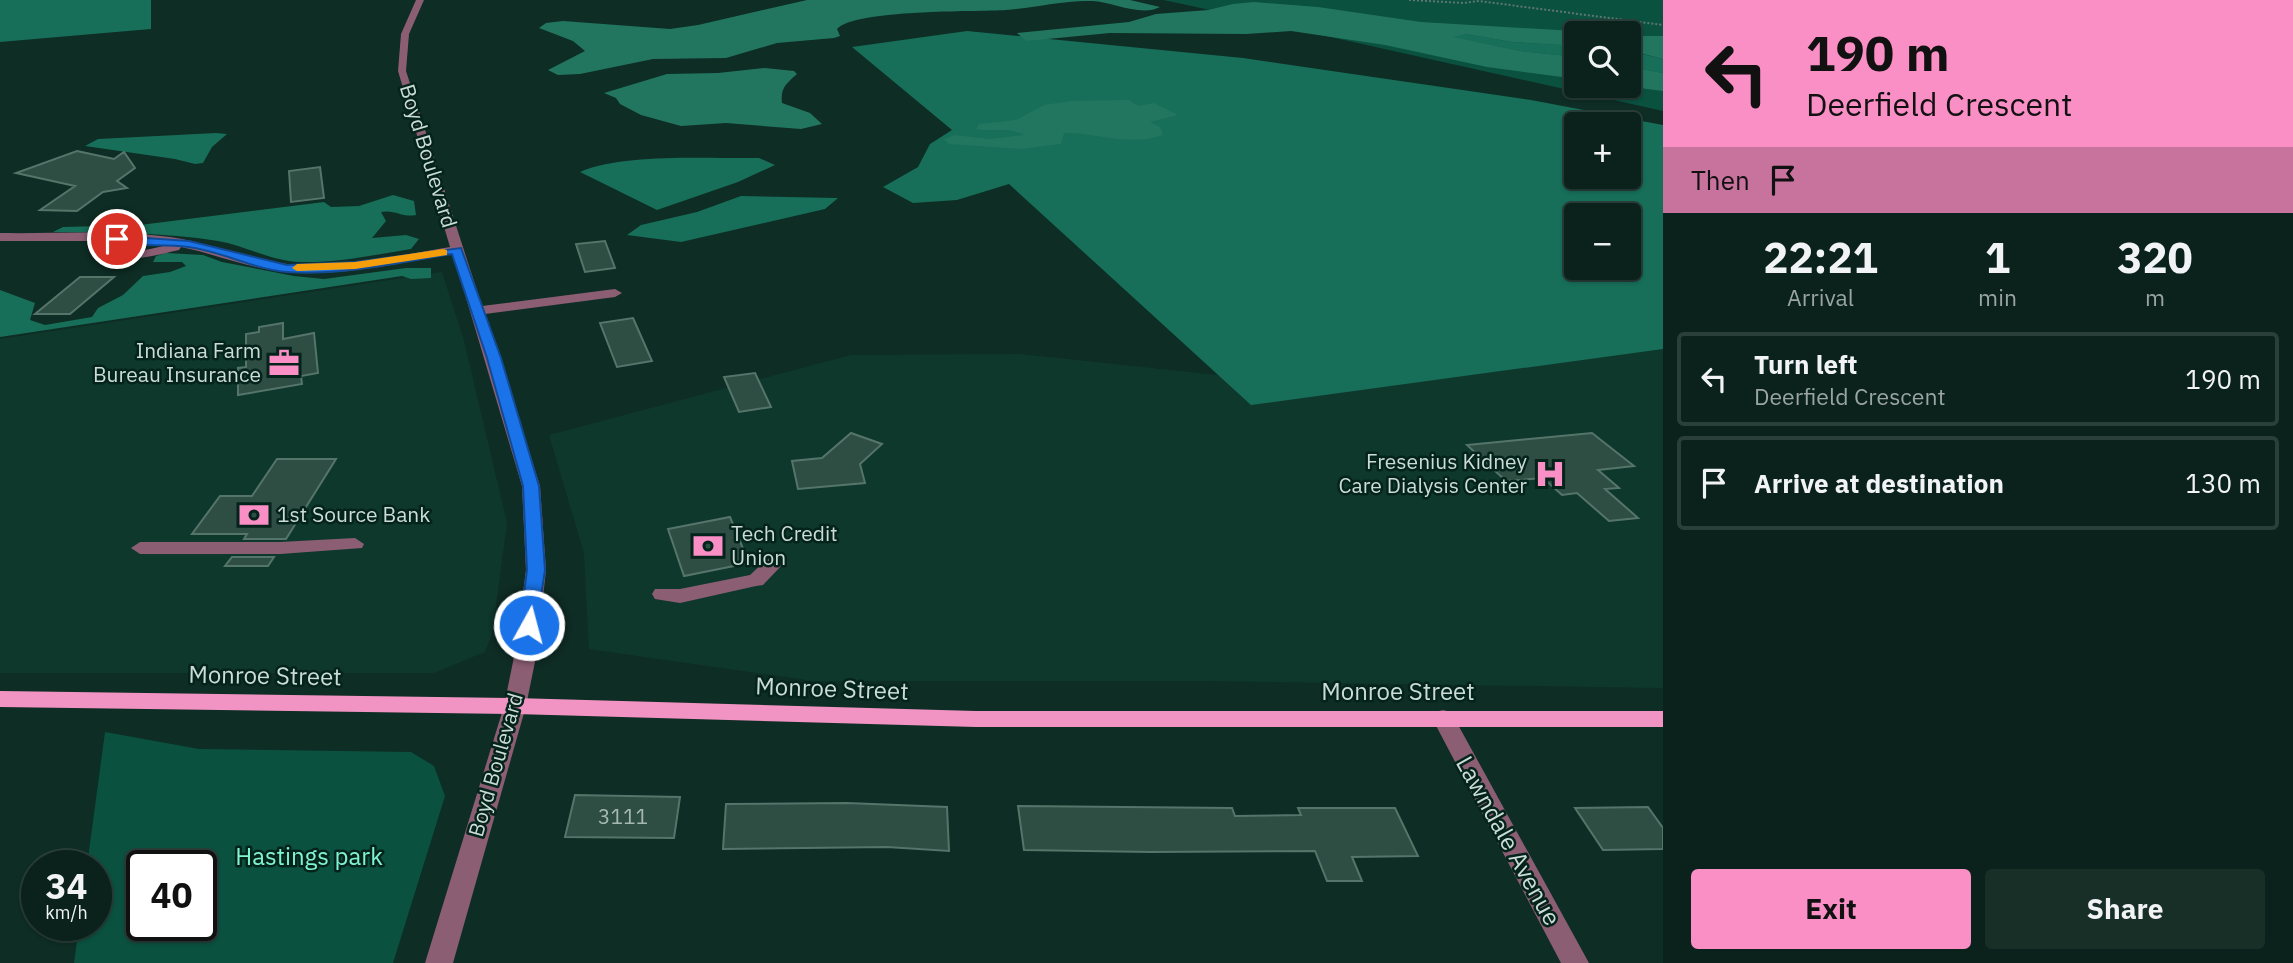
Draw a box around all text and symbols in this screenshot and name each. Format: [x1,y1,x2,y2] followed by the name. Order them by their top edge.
[1564,21,1641,280] map controls
[1564,21,1641,98] button: search
[1806,21,1950,84] text: 190 m
[1691,28,1782,119] icon: left
[394,81,464,231] street label: Boyd Boulevard
[1806,83,2073,125] text: Deerfield Crescent
[1564,112,1641,189] button: +
[1764,161,1802,199] icon: arrive
[1691,163,1750,197] text: Then
[1564,203,1641,280] button: −
[87,209,147,269] pin
[98,220,136,258] icon: arrive
[1763,230,1878,285] text: 22:21
[1985,230,2010,285] text: 1
[2117,230,2193,285] text: 320
[1787,282,1854,312] text: Arrival
[1978,282,2017,312] text: min
[2145,282,2165,312] text: m
[93,336,261,388] place label: Indiana Farm Bureau Insurance
[267,346,301,380] office icon: Indiana Farm Bureau Insurance
[1754,347,1857,381] text: Turn left
[1695,360,1733,398] icon: left
[2185,362,2261,396] text: 190 m
[1754,381,1946,411] text: Deerfield Crescent
[1339,447,1528,499] place label: Fresenius Kidney Care Dialysis Center
[1533,457,1567,491] hospital icon: Fresenius Kidney Care Dialysis Center
[1695,464,1733,502] icon: arrive
[1754,466,2004,500] text: Arrive at destination
[2185,466,2261,500] text: 130 m
[237,498,271,532] bank icon: 1st Source Bank
[277,500,430,528] place label: 1st Source Bank
[731,519,838,571] place label: Tech Credit Union
[691,529,725,563] bank icon: Tech Credit Union
[492,588,566,662] position arrow
[188,658,342,692] street label: Monroe Street
[755,669,909,707] street label: Monroe Street
[1321,675,1475,707] street label: Monroe Street
[461,689,529,840] street label: Boyd Boulevard
[1449,750,1569,931] street label: Lawndale Avenue
[598,802,648,830] house number: 3111
[235,840,383,872] park label: Hastings park
[126,850,217,941] speed limit sign: 40
[45,863,88,909] text: 34
[1691,869,1971,949] button: Exit
[1985,869,2265,949] button: Share
[45,901,88,924] text: km/h

